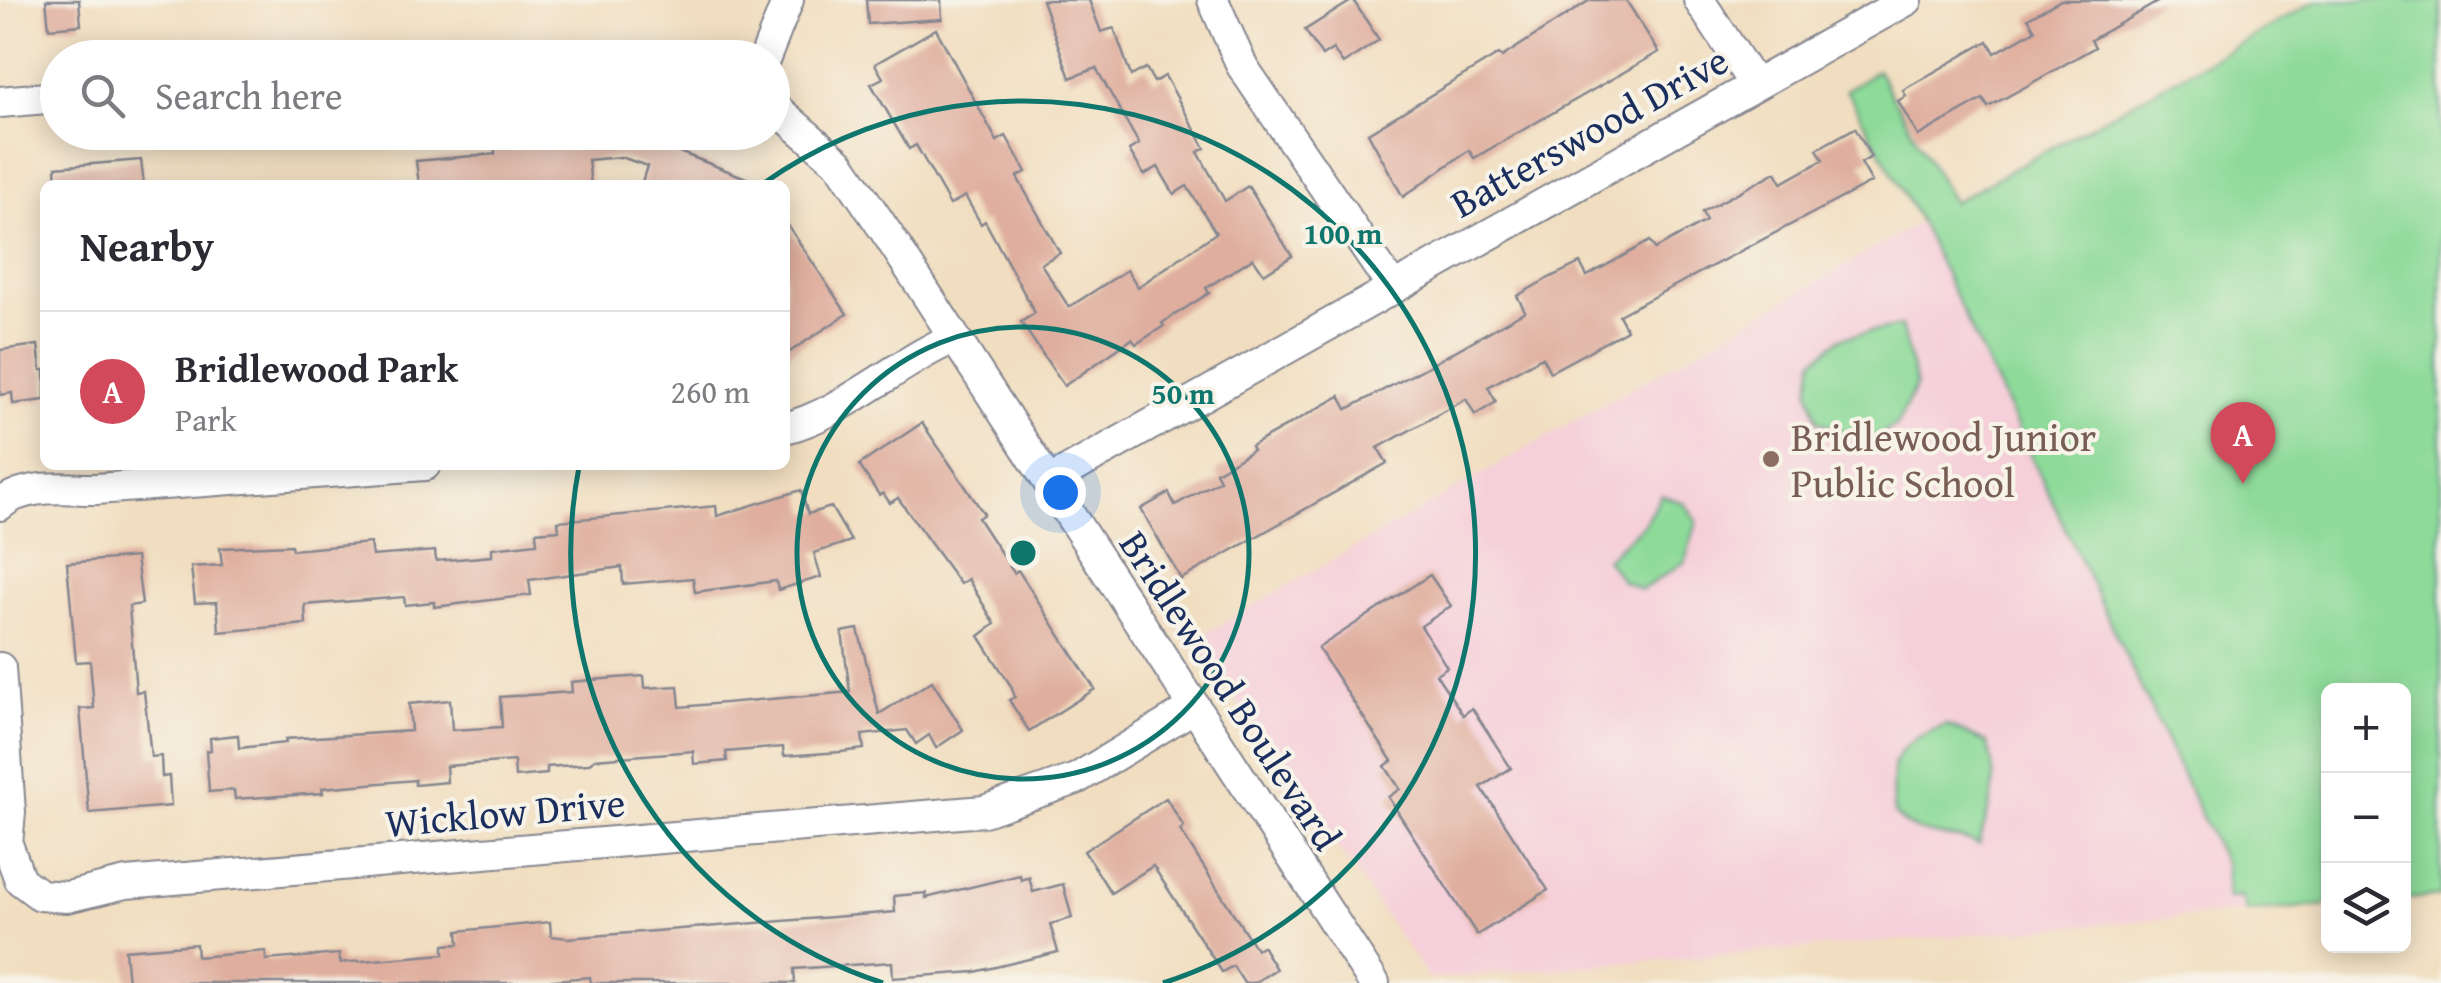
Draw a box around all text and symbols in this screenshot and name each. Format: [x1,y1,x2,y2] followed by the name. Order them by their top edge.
[1439,30,1739,232] street label: Batterswood Drive
[40,40,790,150] search box
[155,67,343,123] text: Search here
[75,68,130,123] icon: search
[1304,211,1383,255] text: 100 m
[80,215,214,276] text: Nearby
[175,340,458,396] text: Bridlewood Park
[102,368,123,415] text: A
[671,368,750,415] text: 260 m
[1151,371,1215,415] text: 50 m
[175,396,237,443] text: Park
[2210,402,2276,484] pin: A
[1791,407,2096,512] place label: Bridlewood Junior Public School
[1760,448,1782,470] marker: Bridlewood Junior Public School
[1035,467,1086,518] your location
[1105,518,1357,862] street label: Bridlewood Boulevard
[1005,535,1041,571] centre of rings
[2321,683,2411,953] map controls
[2321,683,2411,773] button: +
[383,772,627,852] street label: Wicklow Drive
[2321,773,2411,863] button: −
[2321,863,2411,953] button: layers

